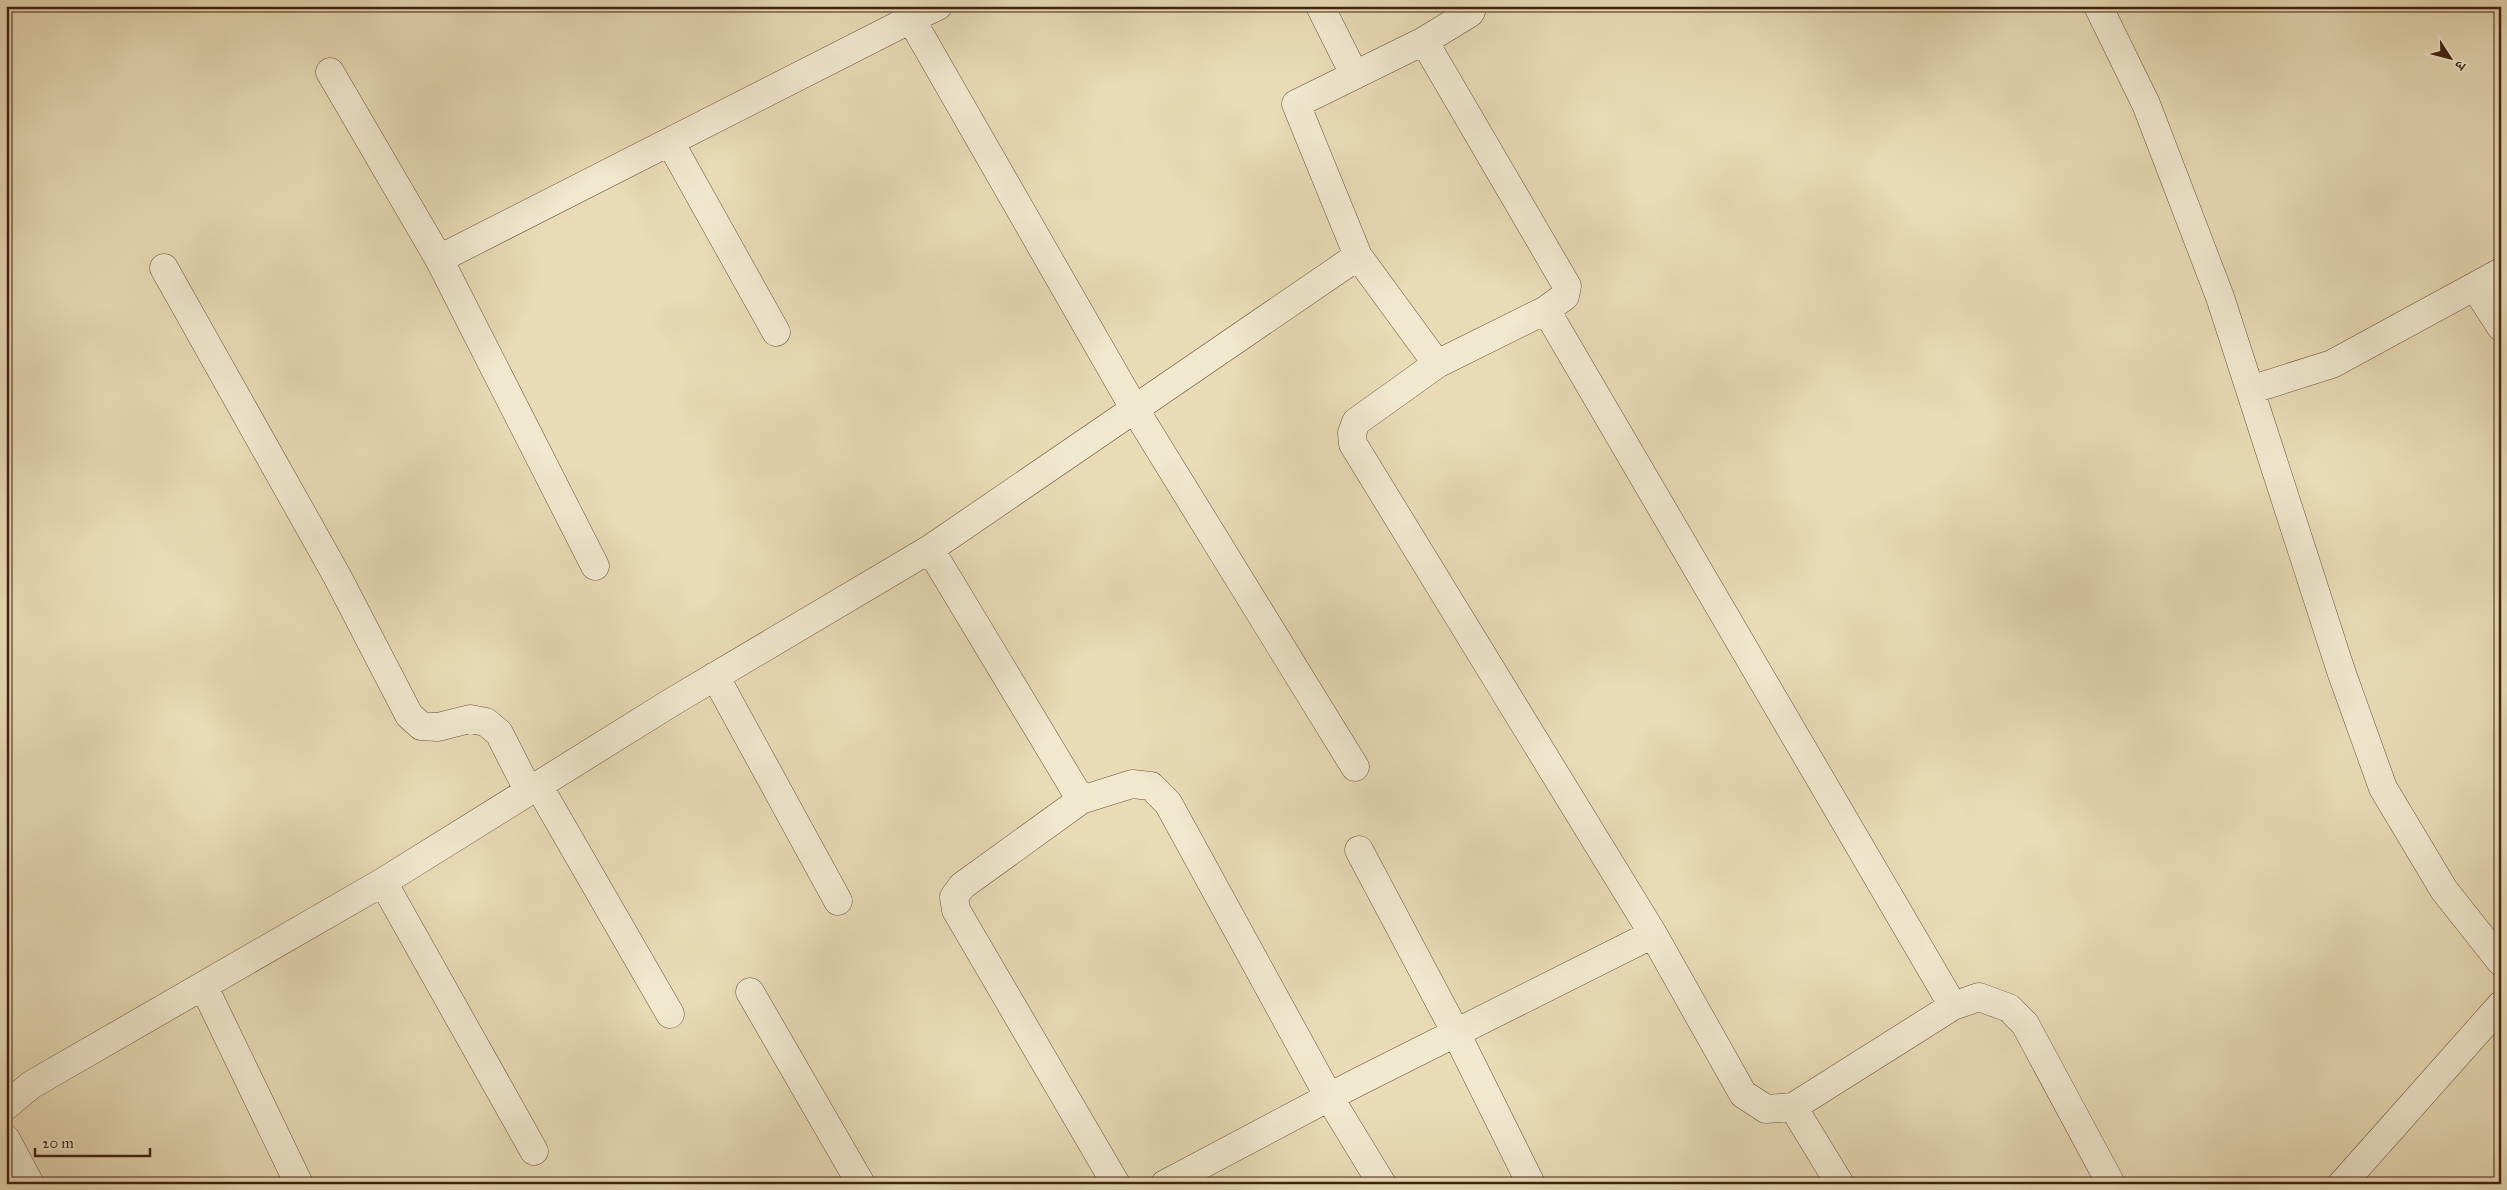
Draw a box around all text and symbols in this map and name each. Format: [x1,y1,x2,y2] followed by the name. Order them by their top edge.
[2424,32,2474,82] north arrow
[2451,57,2470,74] text: उ
[35,1125,150,1157] scale bar
[42,1134,74,1152] text: 20 m

